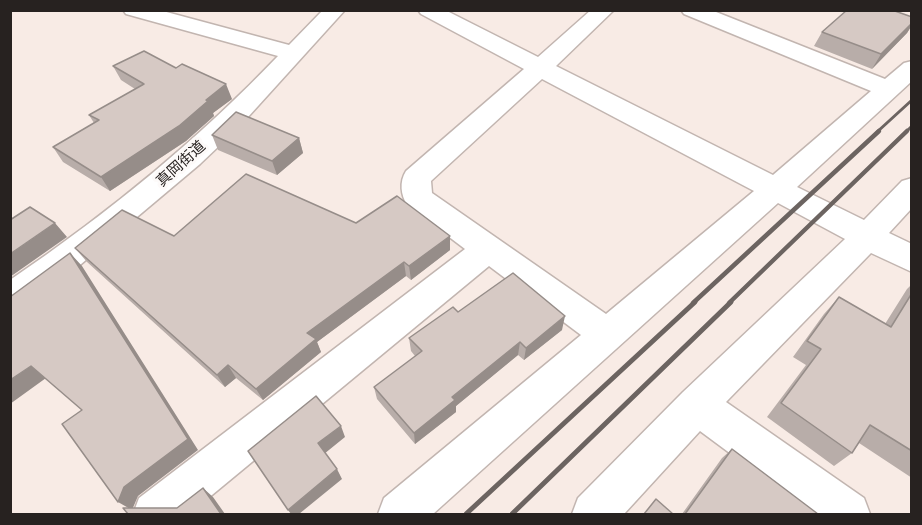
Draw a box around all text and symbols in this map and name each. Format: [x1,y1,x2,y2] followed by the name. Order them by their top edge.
[153,137,209,191] street label: 真岡街道

